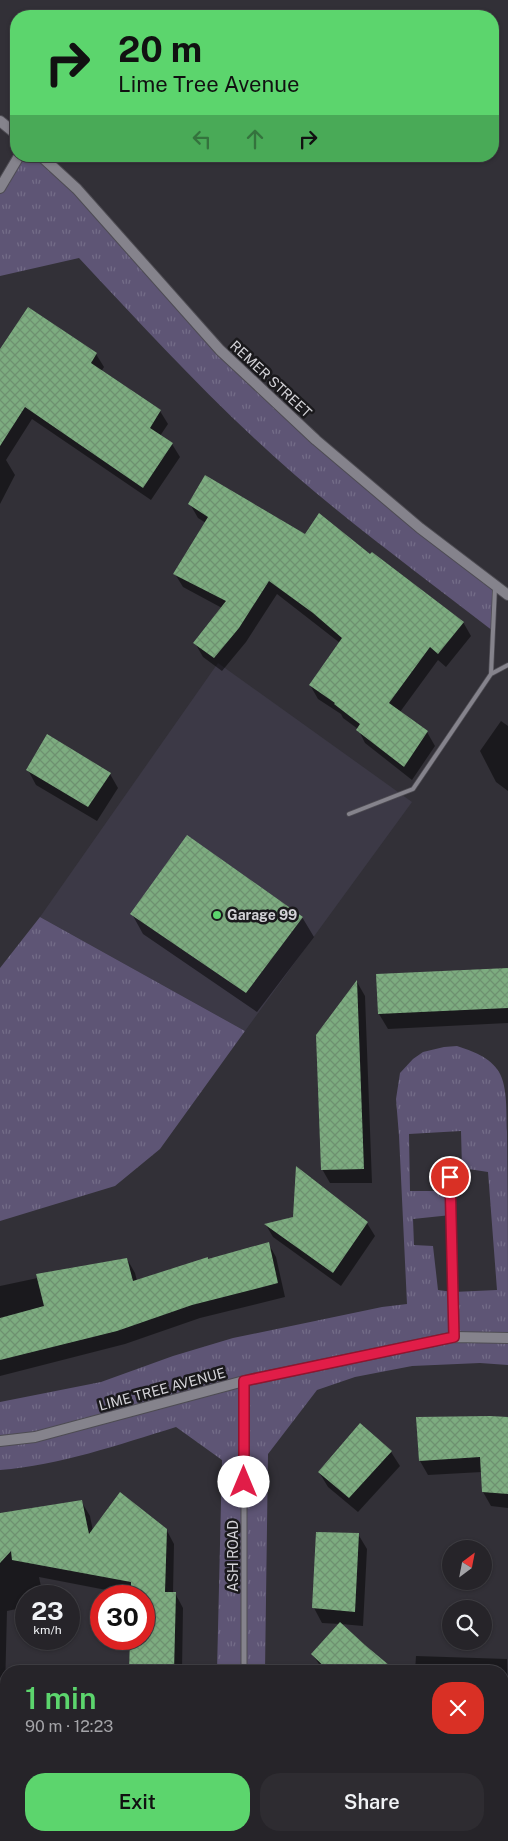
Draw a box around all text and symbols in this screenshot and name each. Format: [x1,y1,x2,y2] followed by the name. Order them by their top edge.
[118,29,202,70] text: 20 m
[35,30,100,95] icon: right
[118,71,299,97] text: Lime Tree Avenue
[188,125,216,153] icon: left
[241,125,269,153] icon: ahead
[294,125,322,153] icon: right
[227,337,315,421] street label: REMER STREET
[227,907,297,923] place label: Garage 99
[211,909,223,921] marker: Garage 99
[429,1156,471,1198] pin
[436,1163,464,1191] icon: arrive
[97,1364,227,1414] street label: LIME TREE AVENUE
[217,1455,269,1507] position arrow
[225,1520,241,1592] street label: ASH ROAD
[442,1540,492,1590] north arrow
[442,1540,492,1650] map controls
[90,1585,155,1650] speed limit sign: 30
[31,1596,64,1626] text: 23
[442,1600,492,1650] button: search
[33,1623,62,1637] text: km/h
[25,1680,96,1716] text: 1 min
[432,1682,484,1734] button: close
[25,1717,113,1736] text: 90 m · 12:23
[25,1773,250,1831] button: Exit
[260,1773,484,1831] button: Share

